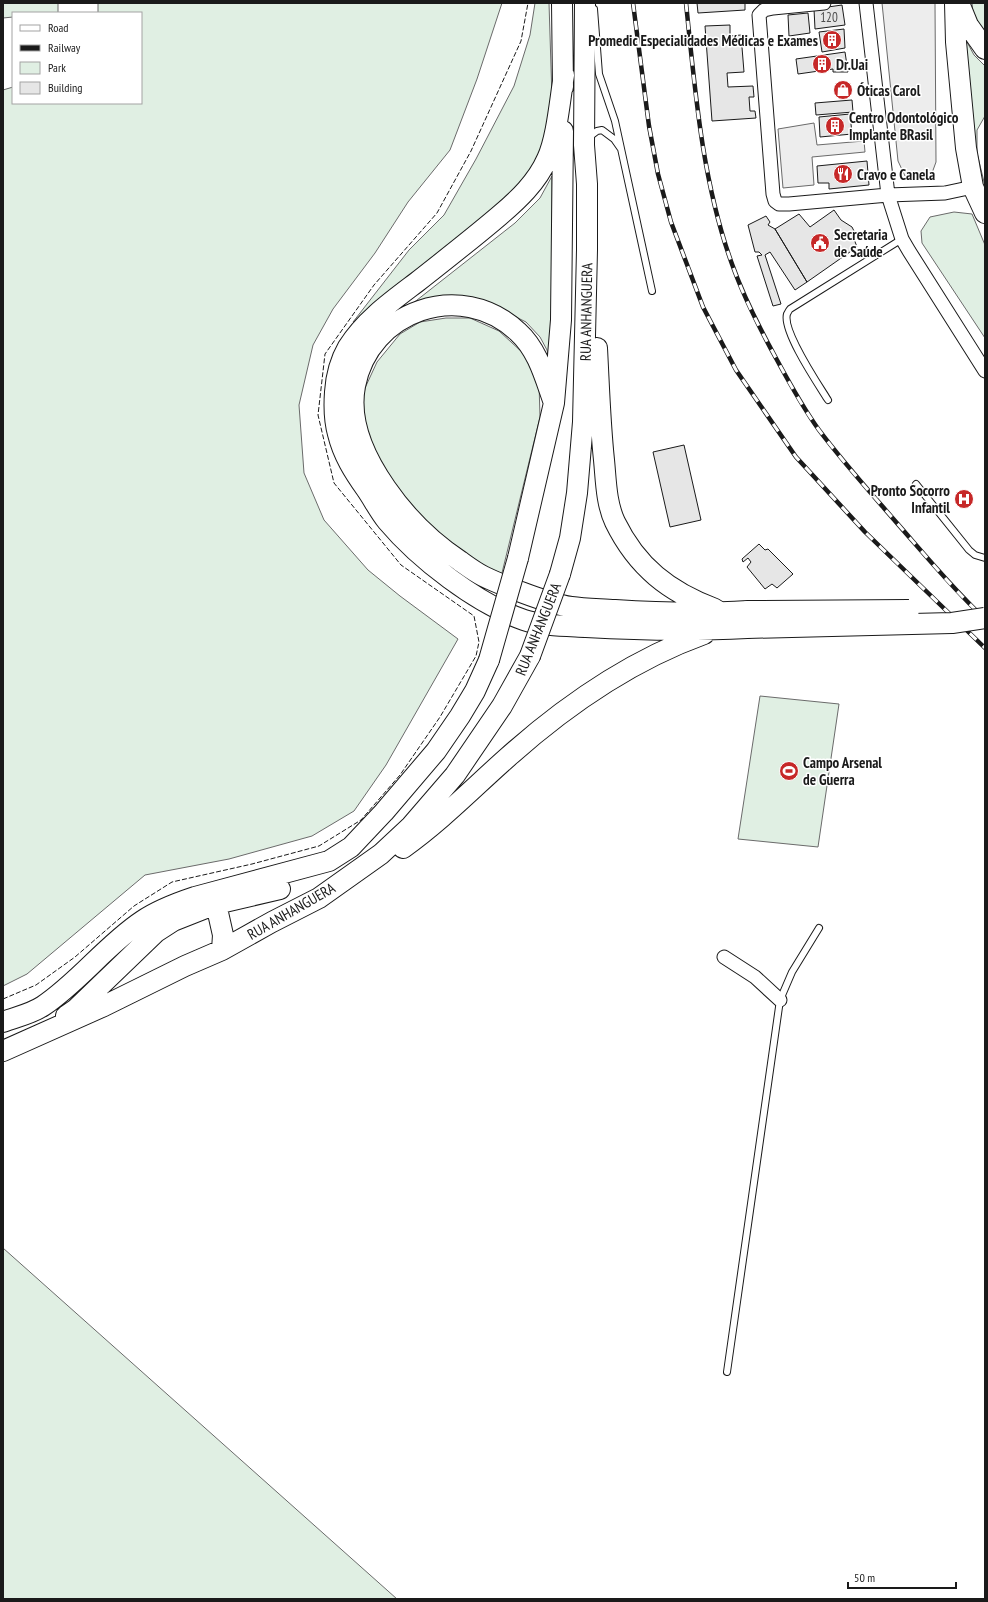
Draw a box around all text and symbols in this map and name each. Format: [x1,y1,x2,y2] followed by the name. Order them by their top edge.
[820,9,838,26] house number: 120
[12,12,142,104] legend
[48,20,68,35] text: Road
[821,29,843,51] building icon: Promedic Especialidades Médicas e Exames
[588,31,818,50] place label: Promedic Especialidades Médicas e Exames
[48,40,81,55] text: Railway
[811,53,833,75] building icon: Dr.Uai
[836,55,868,74] place label: Dr.Uai
[48,60,66,75] text: Park
[832,79,854,101] shop icon: Óticas Carol
[48,80,83,95] text: Building
[857,81,921,100] place label: Óticas Carol
[849,108,959,144] place label: Centro Odontológico Implante BRasil
[824,115,846,137] building icon: Centro Odontológico Implante BRasil
[832,163,854,185] restaurant icon: Cravo e Canela
[857,165,935,184] place label: Cravo e Canela
[834,225,888,261] place label: Secretaria de Saúde
[809,232,831,254] public building icon: Secretaria de Saúde
[576,262,596,361] street label: RUA ANHANGUERA
[871,481,950,517] place label: Pronto Socorro Infantil
[953,488,975,510] hospital icon: Pronto Socorro Infantil
[511,579,566,678] street label: RUA ANHANGUERA
[803,753,882,789] place label: Campo Arsenal de Guerra
[778,760,800,782] sports icon: Campo Arsenal de Guerra
[244,878,339,944] street label: RUA ANHANGUERA
[848,1564,956,1590] scale bar
[854,1570,875,1585] text: 50 m

